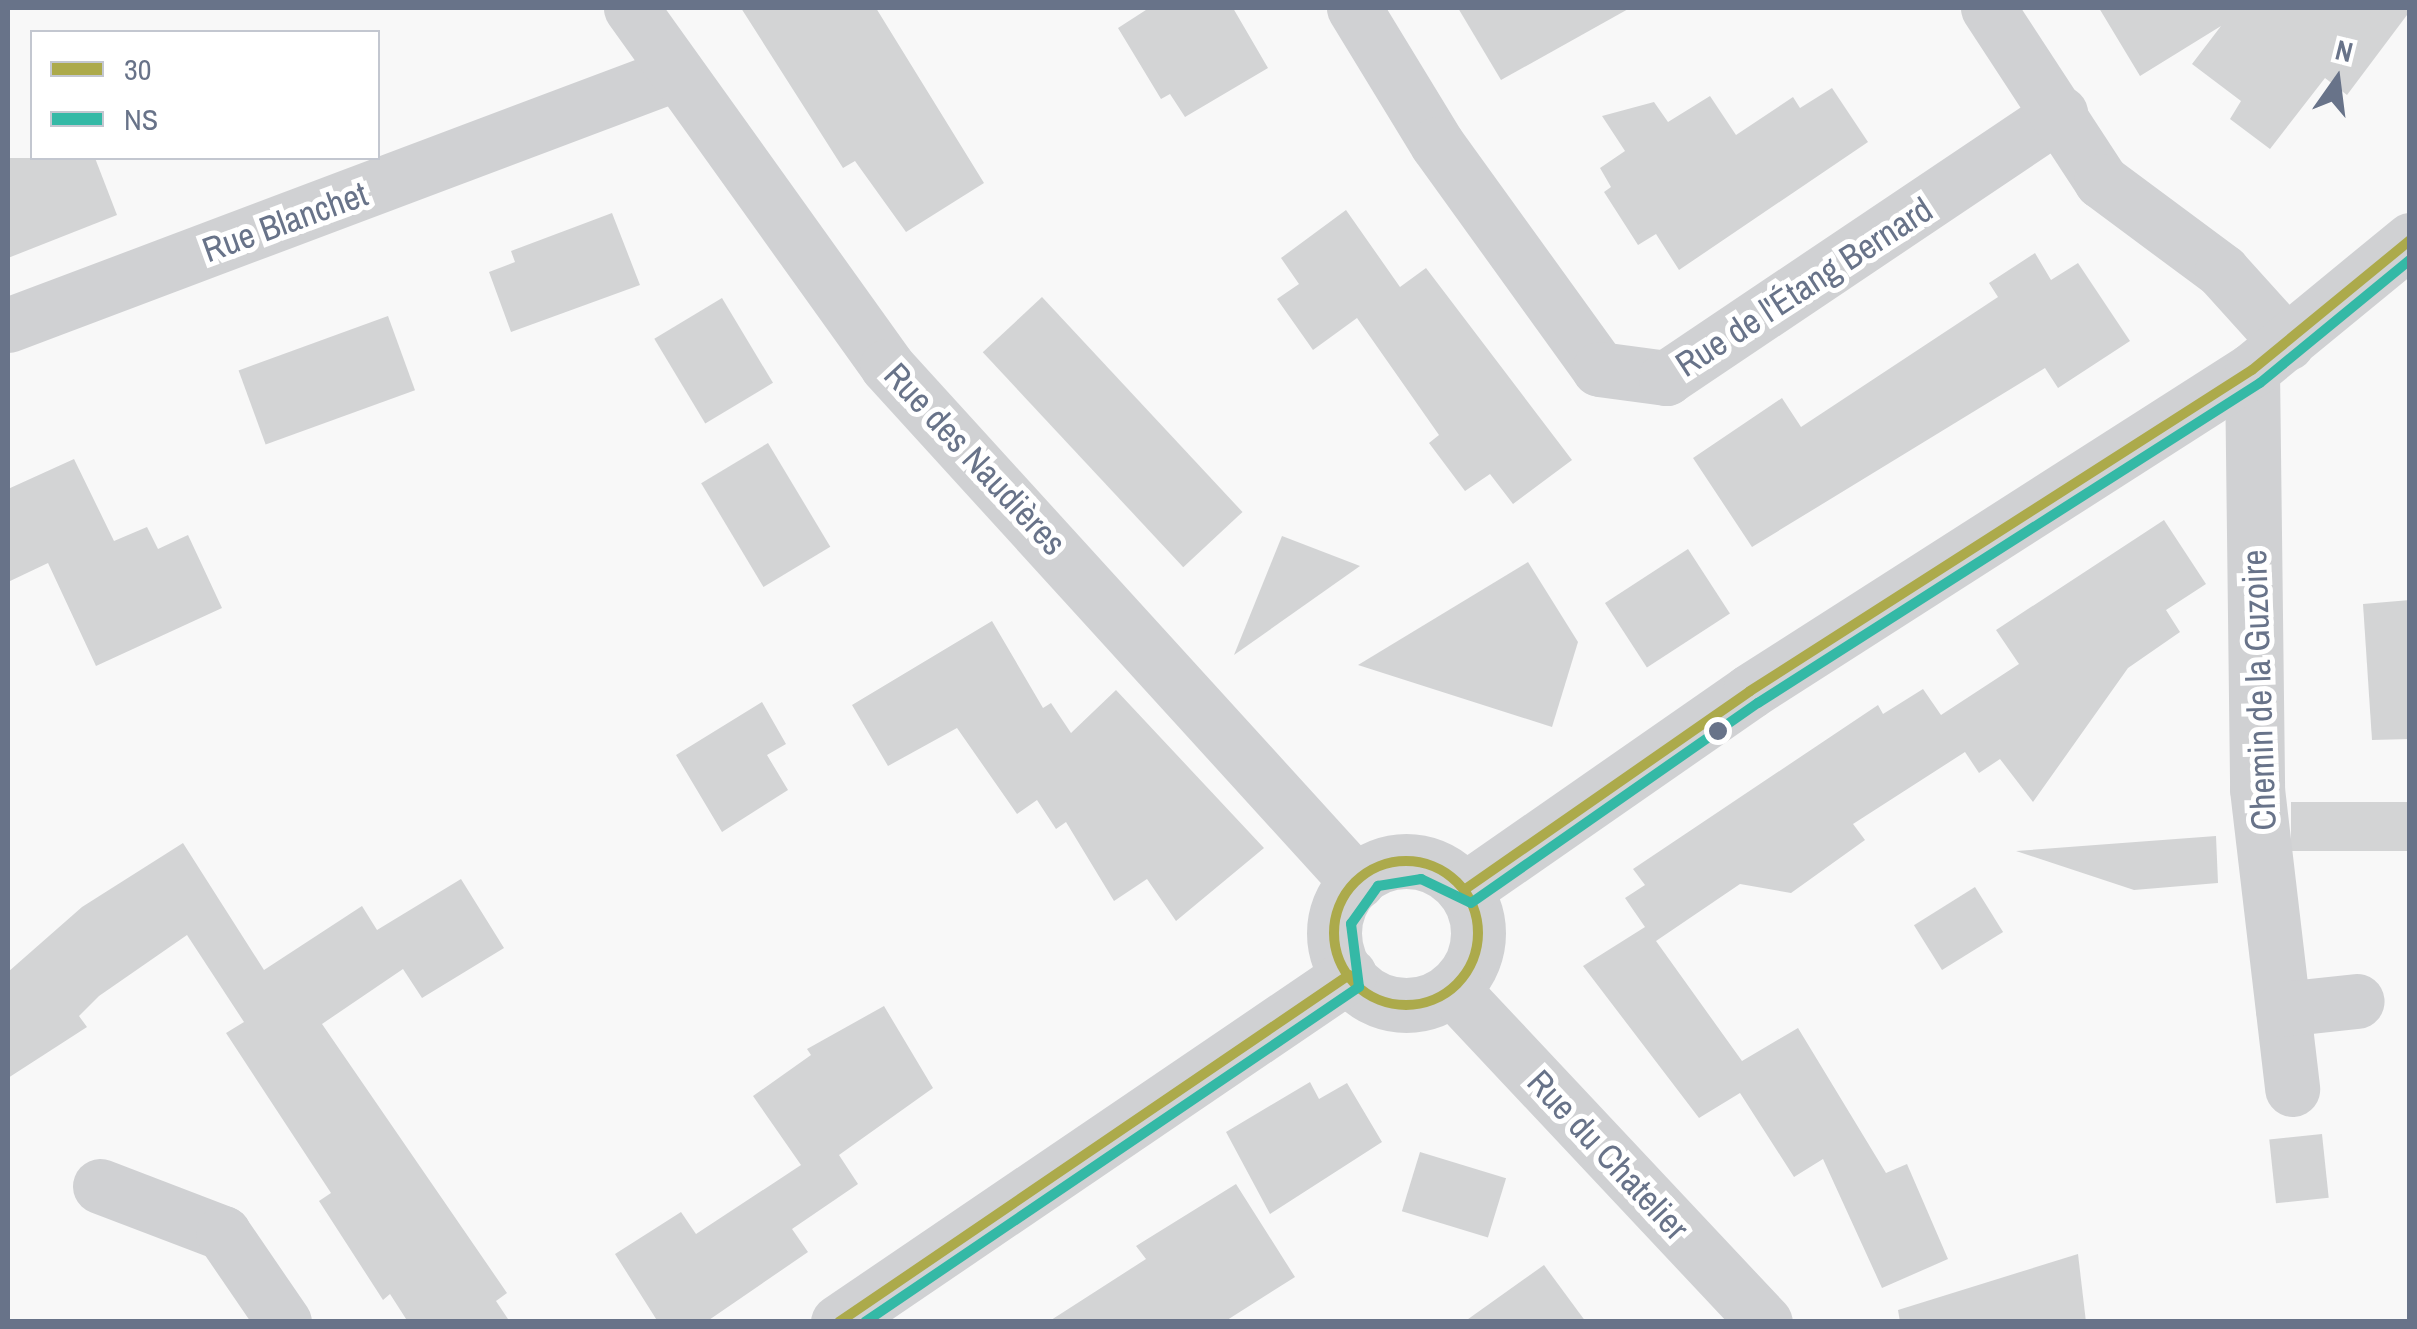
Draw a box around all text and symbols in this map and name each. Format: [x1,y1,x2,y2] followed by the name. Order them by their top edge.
[30,30,380,160] legend
[2287,30,2387,130] north arrow
[2332,30,2357,71] text: N
[124,49,151,89] text: 30
[124,99,158,139] text: NS
[197,173,373,271] street label: Rue Blanchet
[1668,188,1940,386] street label: Rue de l'Étang Bernard
[875,354,1075,564] street label: Rue des Naudières
[2233,549,2285,831] street label: Chemin de la Guzoire
[1708,721,1728,741] unlabelled marker
[1519,1061,1697,1249] street label: Rue du Chatelier

